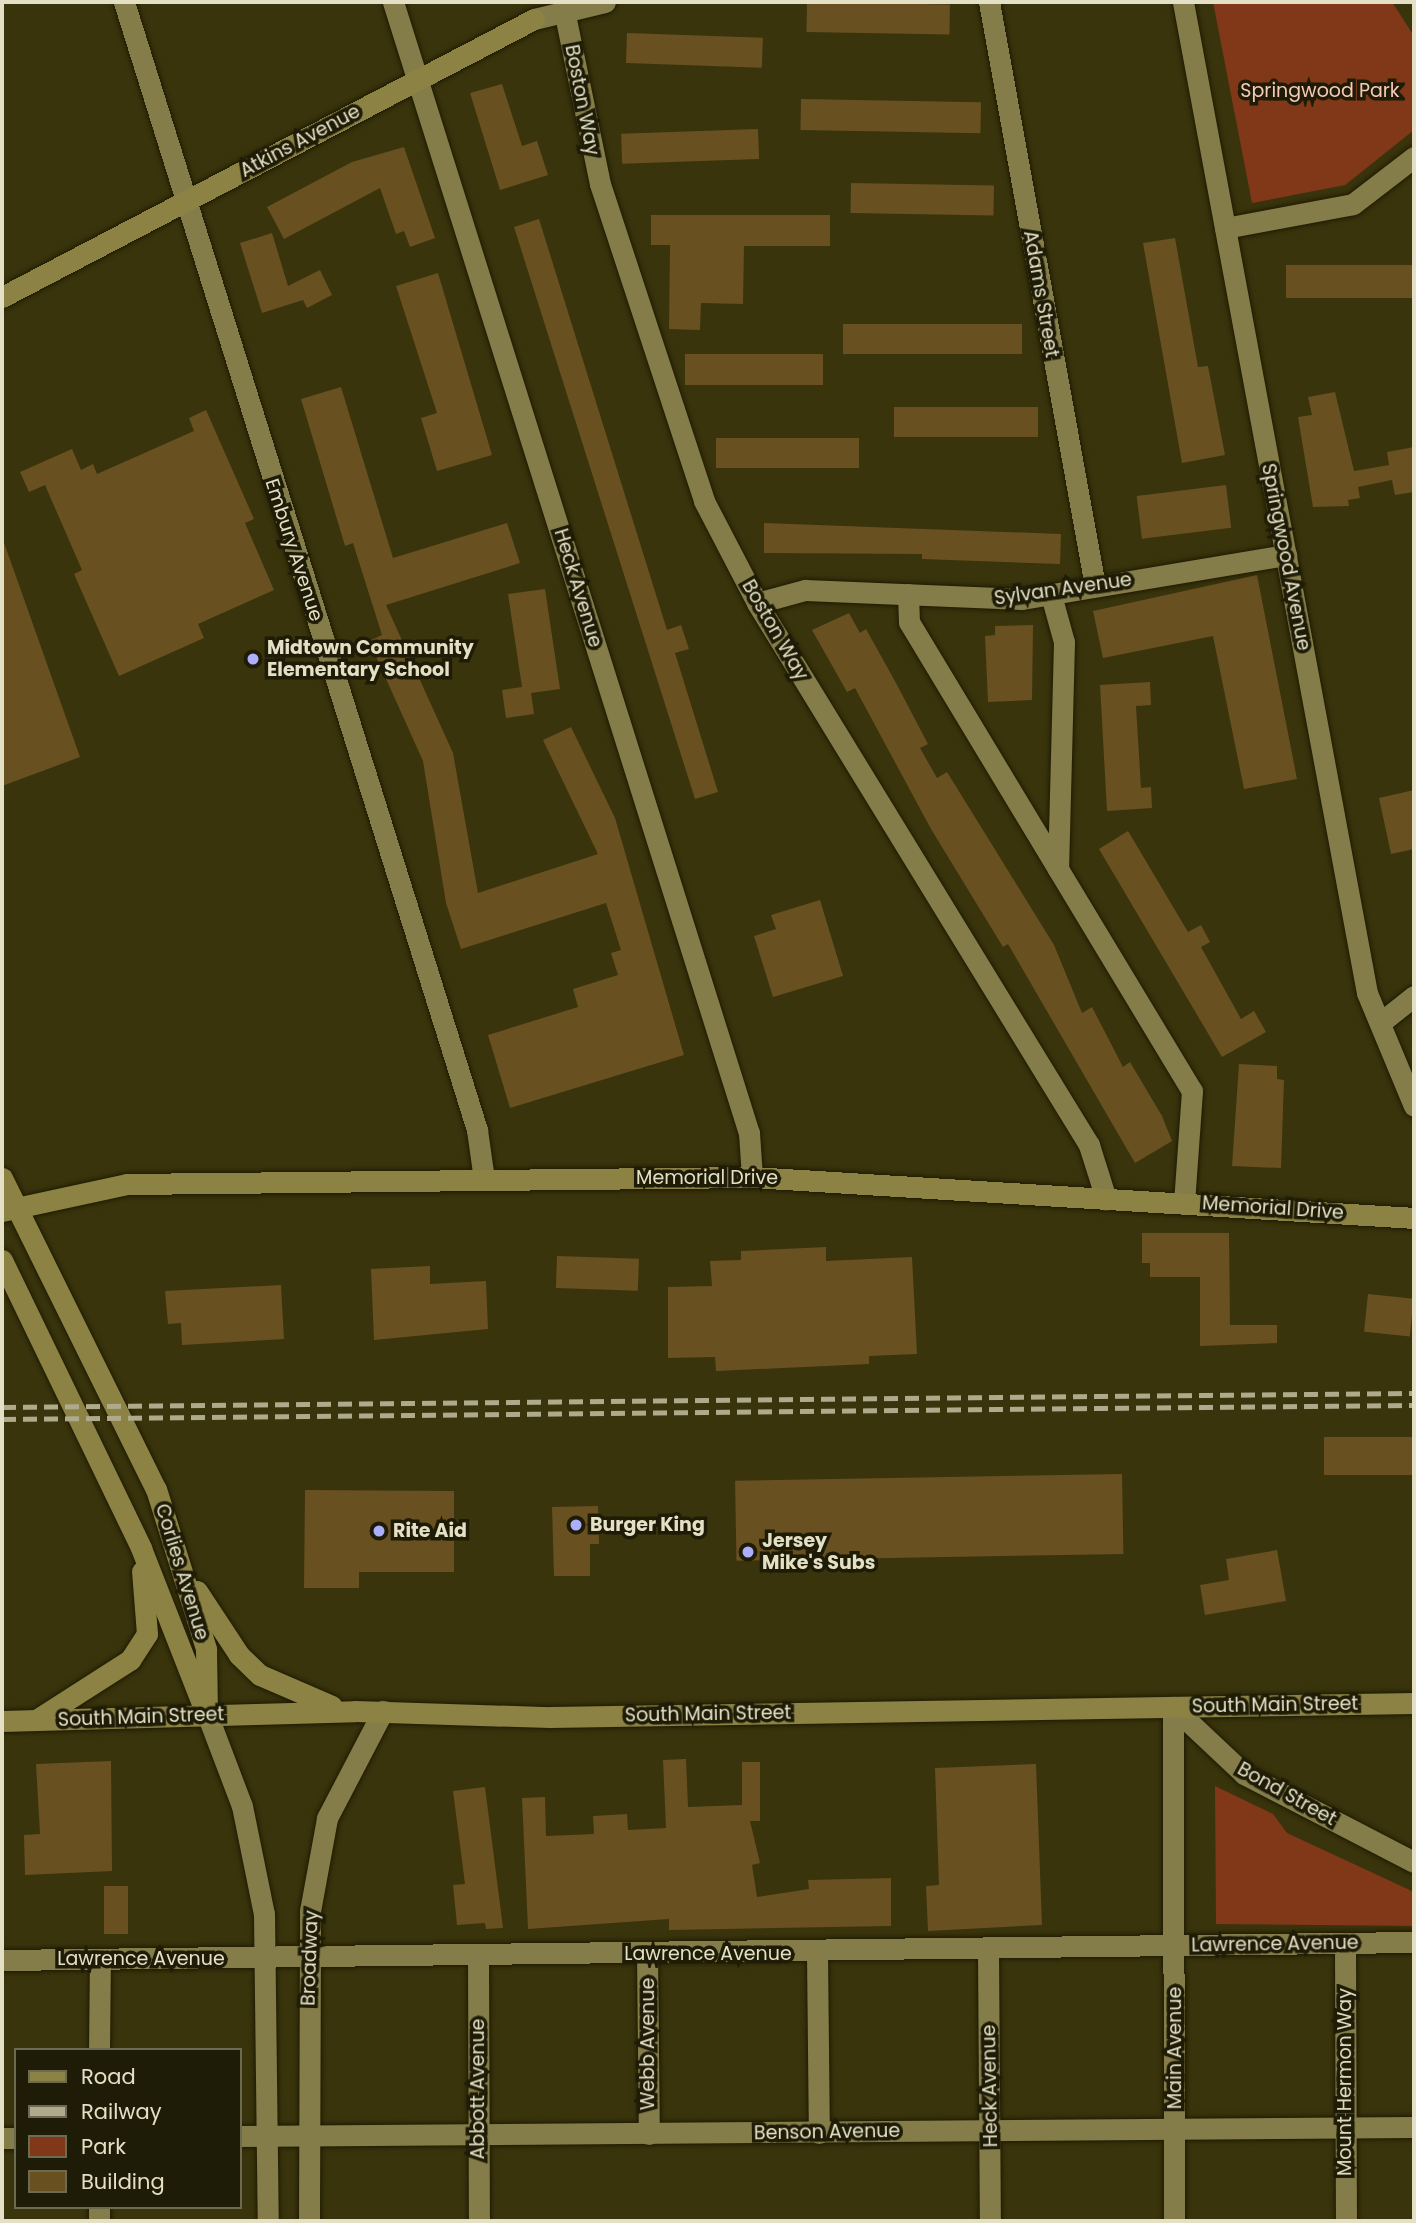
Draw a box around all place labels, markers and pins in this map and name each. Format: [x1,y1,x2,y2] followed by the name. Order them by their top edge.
[267,637,474,681] place label: Midtown Community Elementary School
[245,651,261,667] marker: Midtown Community Elementary School
[590,1514,705,1536] place label: Burger King
[568,1517,584,1533] marker: Burger King
[393,1520,467,1542] place label: Rite Aid
[371,1523,387,1539] marker: Rite Aid
[762,1530,875,1574] place label: Jersey Mike's Subs
[740,1544,756,1560] marker: Jersey Mike's Subs

